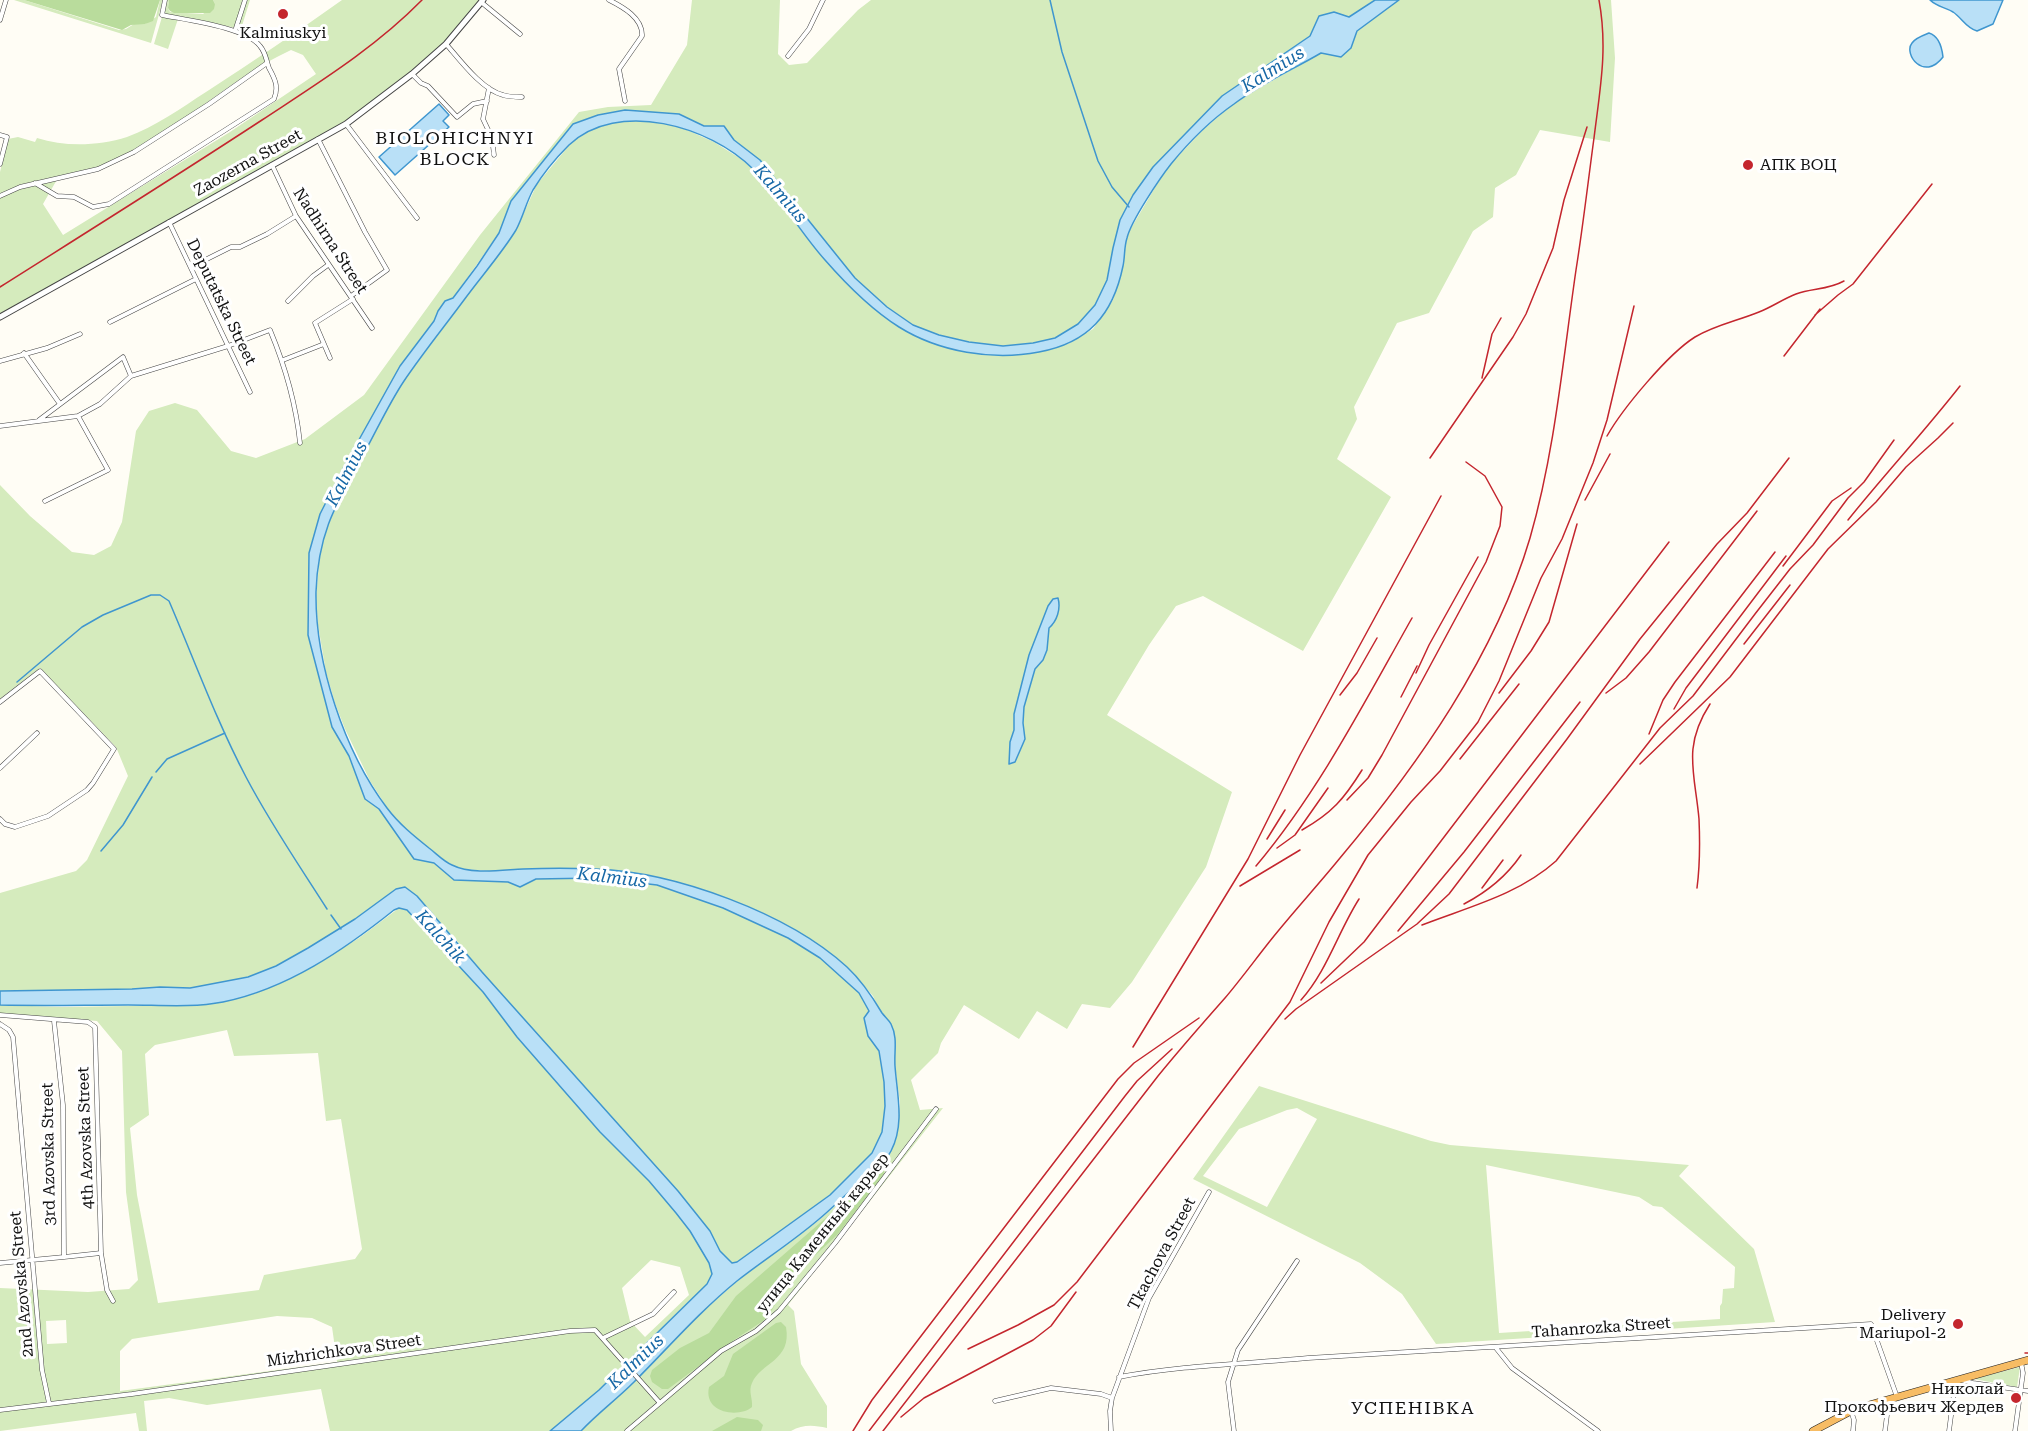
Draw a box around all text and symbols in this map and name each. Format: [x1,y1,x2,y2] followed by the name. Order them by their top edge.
[276,7,290,21] marker: Kalmiuskyi
[240,23,326,43] place label: Kalmiuskyi
[1238,42,1308,98] water label: Kalmius
[191,125,305,201] street label: Zaozerna Street
[375,128,535,170] district label: BIOLOHICHNYI BLOCK
[1760,155,1837,175] place label: АПК ВОЦ
[1741,158,1755,172] marker: АПК ВОЦ
[749,160,811,228] water label: Kalmius
[289,184,371,298] street label: Nadhirna Street
[182,236,260,368] street label: Deputatska Street
[321,438,373,510] water label: Kalmius
[576,863,648,893] water label: Kalmius
[410,906,470,968] water label: Kalchik
[74,1066,98,1210] street label: 4th Azovska Street
[38,1082,60,1226] street label: 3rd Azovska Street
[753,1149,893,1317] street label: улица Каменный карьер
[1124,1194,1200,1314] street label: Tkachova Street
[6,1210,38,1358] street label: 2nd Azovska Street
[1859,1305,1946,1343] place label: Delivery Mariupol-2
[1531,1314,1671,1342] street label: Tahanrozka Street
[1951,1317,1965,1331] marker: Delivery Mariupol-2
[603,1330,669,1394] water label: Kalmius
[266,1331,422,1371] street label: Mizhrichkova Street
[1824,1379,2004,1417] place label: Николай Прокофьевич Жердев
[2009,1391,2023,1405] marker: Николай Прокофьевич Жердев
[1351,1398,1475,1420] district label: УСПЕНІВКА

